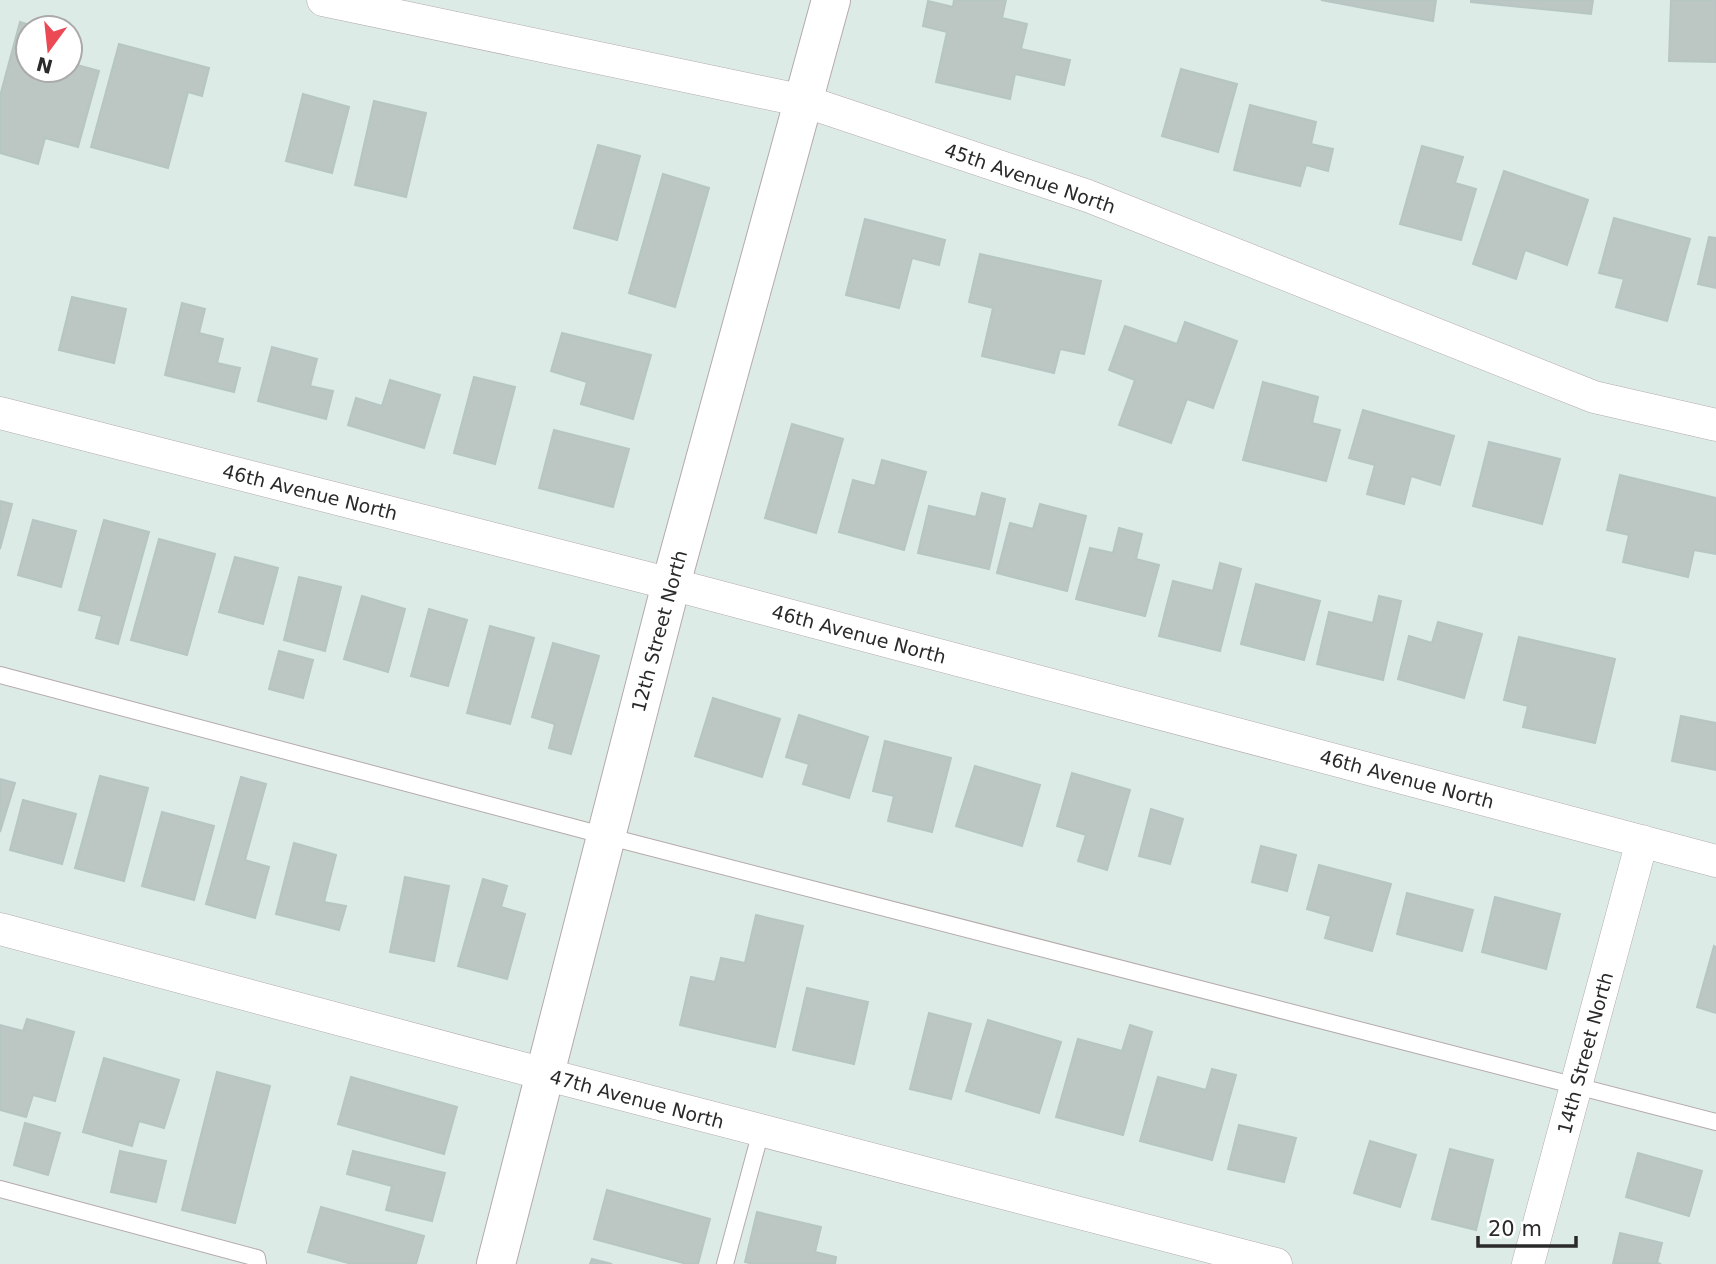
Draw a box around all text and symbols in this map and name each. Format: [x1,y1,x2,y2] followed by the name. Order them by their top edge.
[14,14,84,84] north arrow
[34,53,55,78] text: N
[942,138,1118,218] street label: 45th Avenue North
[220,460,400,524] street label: 46th Avenue North
[627,548,691,714] street label: 12th Street North
[769,600,949,668] street label: 46th Avenue North
[1317,745,1497,813] street label: 46th Avenue North
[1553,970,1617,1136] street label: 14th Street North
[547,1065,727,1133] street label: 47th Avenue North
[1478,1204,1576,1248] scale bar
[1488,1217,1542,1241] text: 20 m

